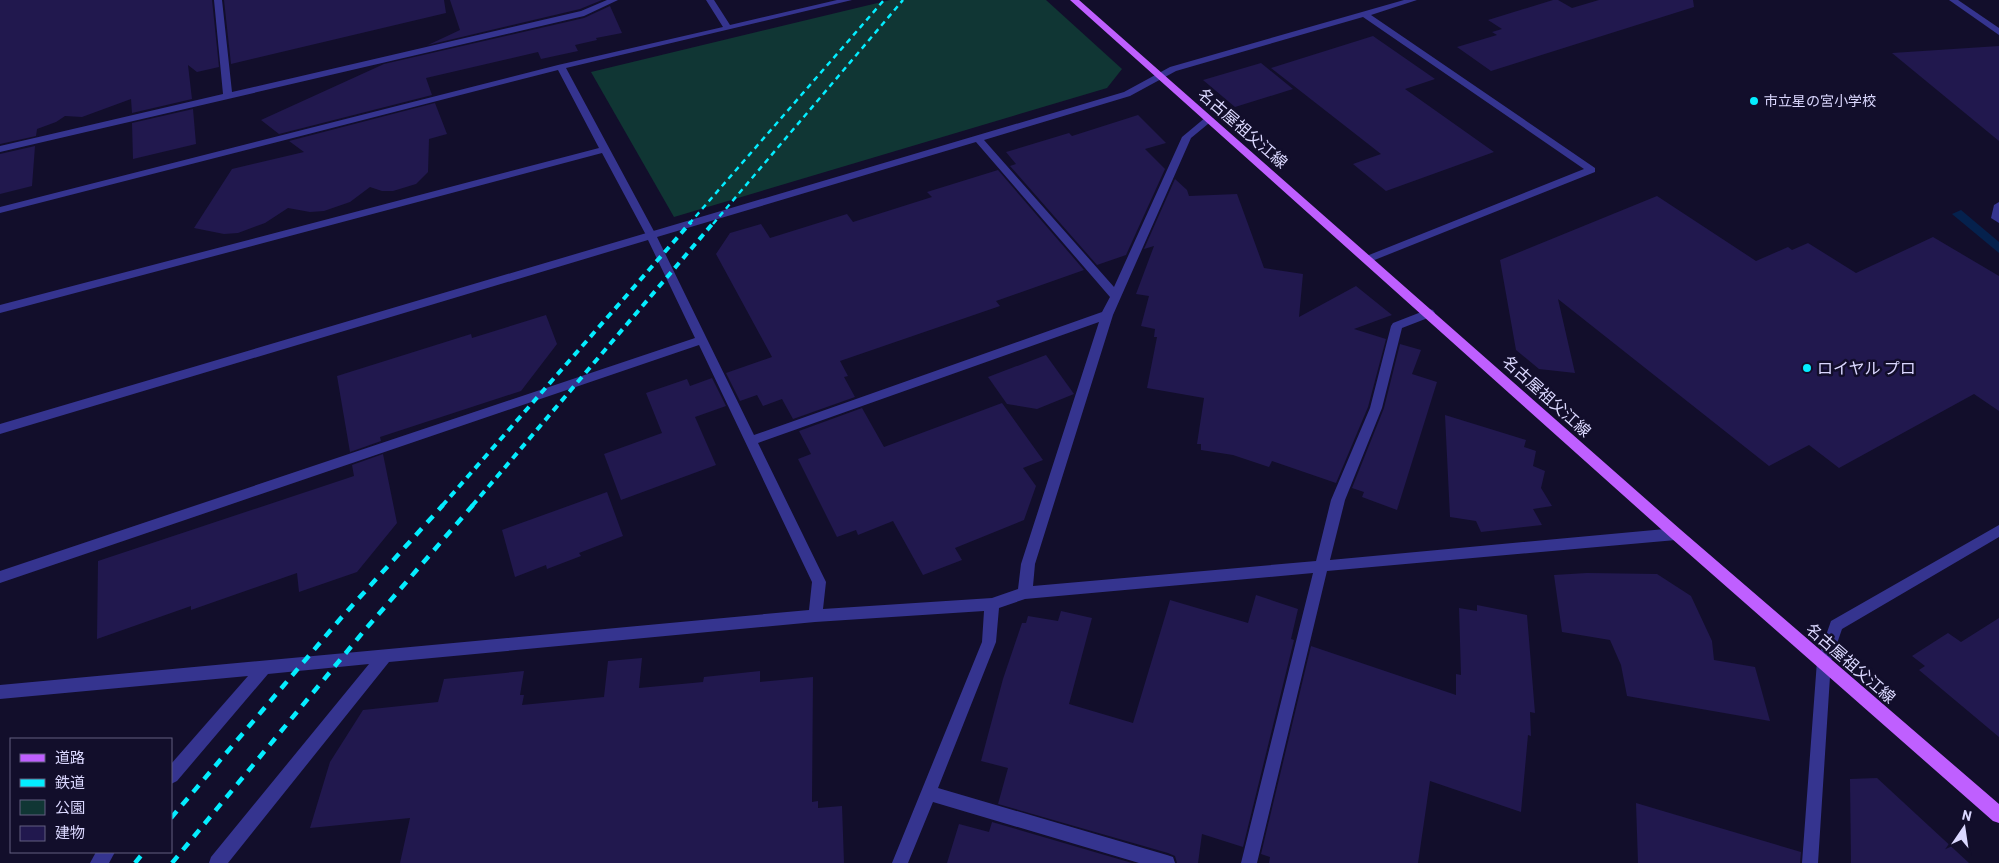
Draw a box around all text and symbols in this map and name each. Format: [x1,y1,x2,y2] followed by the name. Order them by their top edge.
[1195,84,1292,172] street label: 名古屋祖父江線
[1764,92,1876,109] place label: 市立星の宮小学校
[1748,95,1760,107] marker: 市立星の宮小学校
[1499,351,1595,440] street label: 名古屋祖父江線
[1817,358,1916,377] place label: ロイヤル プロ
[1801,362,1813,374] marker: ロイヤル プロ
[1803,619,1900,707] street label: 名古屋祖父江線
[10,738,172,853] legend
[55,748,85,766] text: 道路
[55,773,85,791] text: 鉄道
[55,798,85,816] text: 公園
[1939,803,1989,853] north arrow
[1961,806,1973,824] text: N
[55,823,85,841] text: 建物

